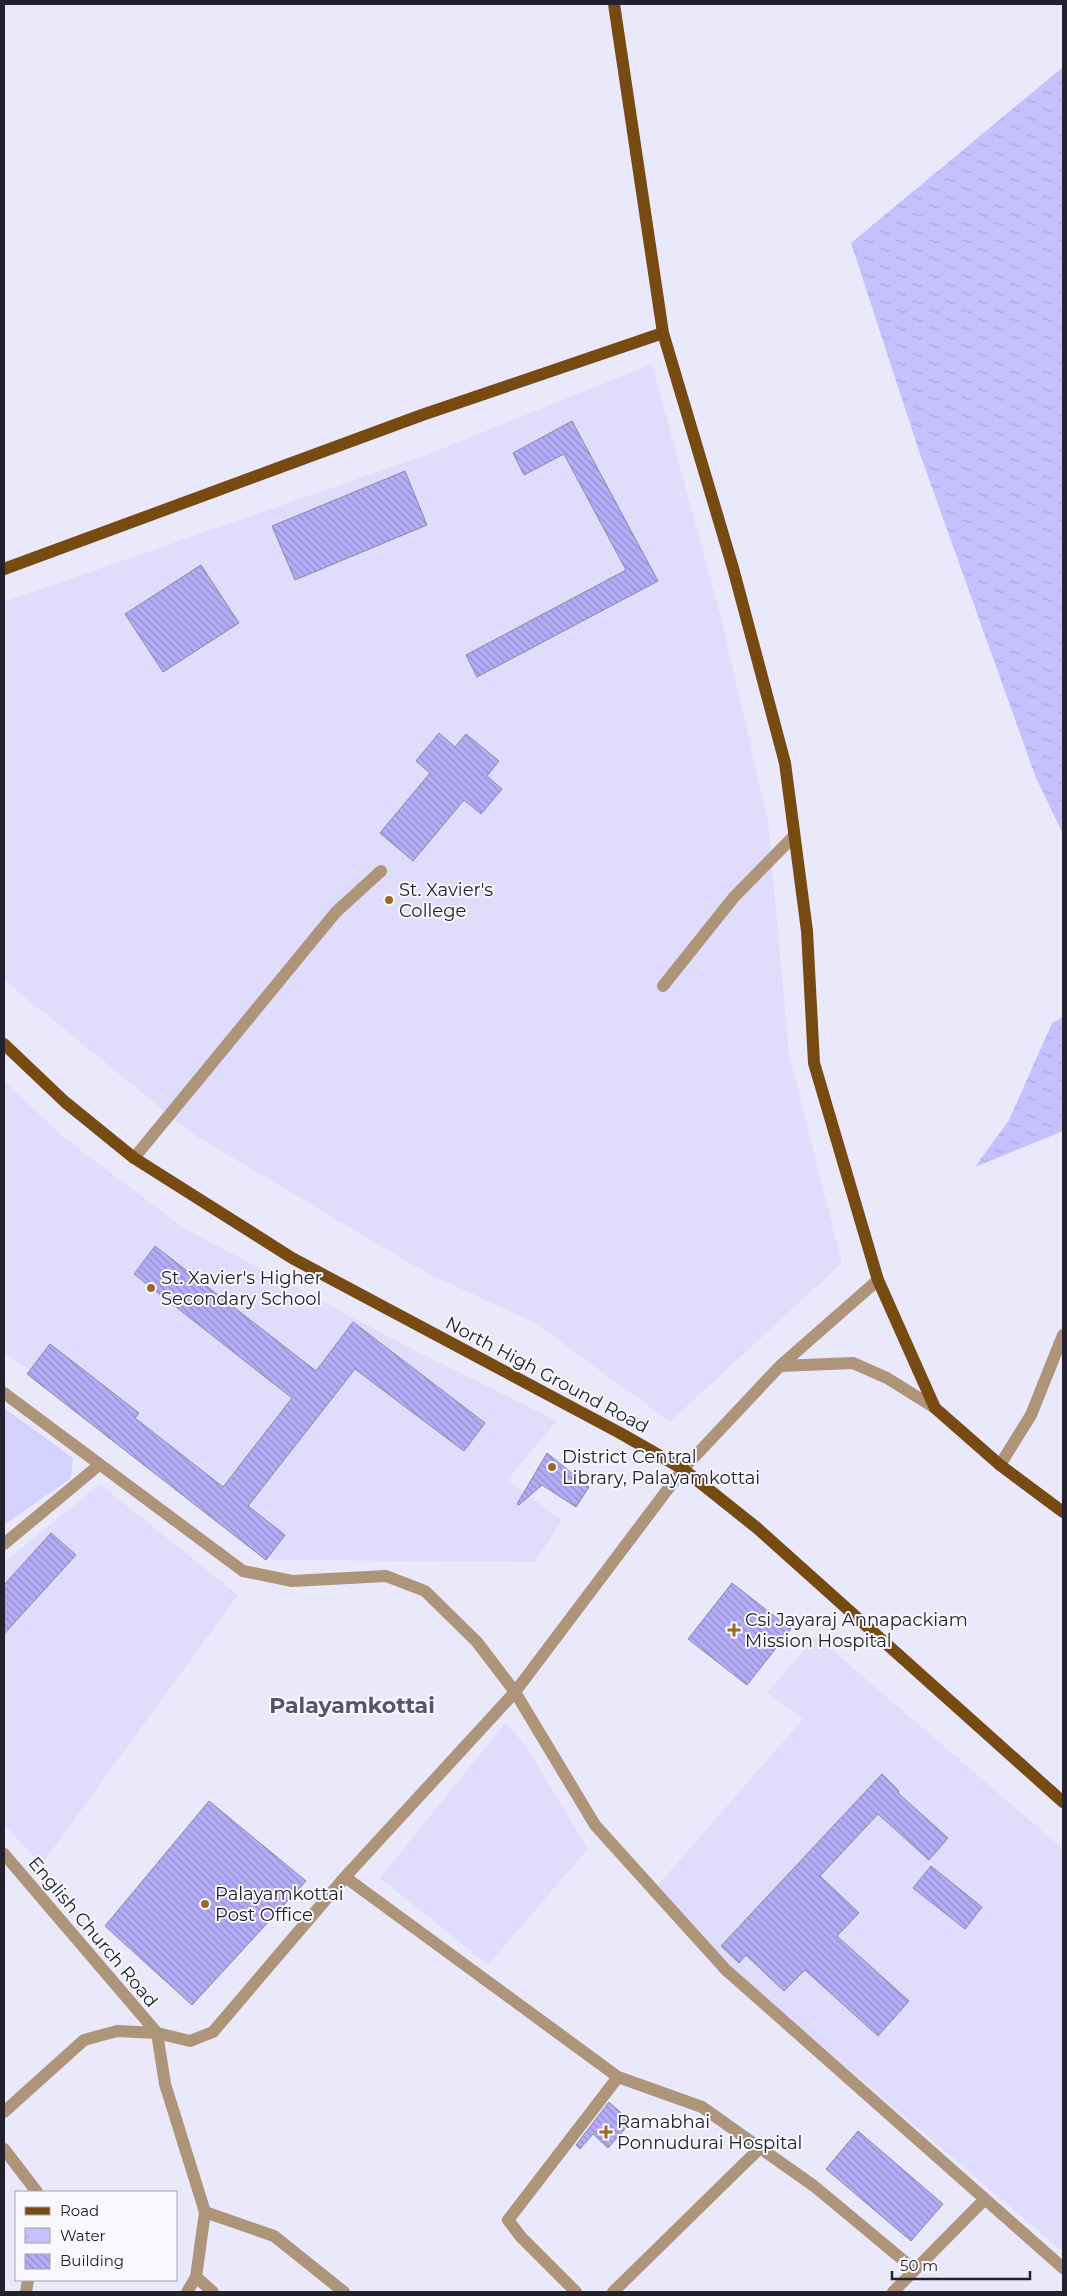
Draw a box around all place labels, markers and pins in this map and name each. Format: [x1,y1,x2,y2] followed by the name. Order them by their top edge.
[399,879,493,922] place label: St. Xavier's College
[383,894,395,906] marker: St. Xavier's College
[161,1267,322,1310] place label: St. Xavier's Higher Secondary School
[145,1282,157,1294] marker: St. Xavier's Higher Secondary School
[562,1446,760,1489] place label: District Central Library, Palayamkottai
[546,1461,558,1473] marker: District Central Library, Palayamkottai
[745,1609,968,1652] place label: Csi Jayaraj Annapackiam Mission Hospital
[727,1623,741,1637] marker: Csi Jayaraj Annapackiam Mission Hospital
[215,1883,344,1926] place label: Palayamkottai Post Office
[199,1898,211,1910] marker: Palayamkottai Post Office
[617,2111,802,2154] place label: Ramabhai Ponnudurai Hospital
[599,2125,613,2139] marker: Ramabhai Ponnudurai Hospital

